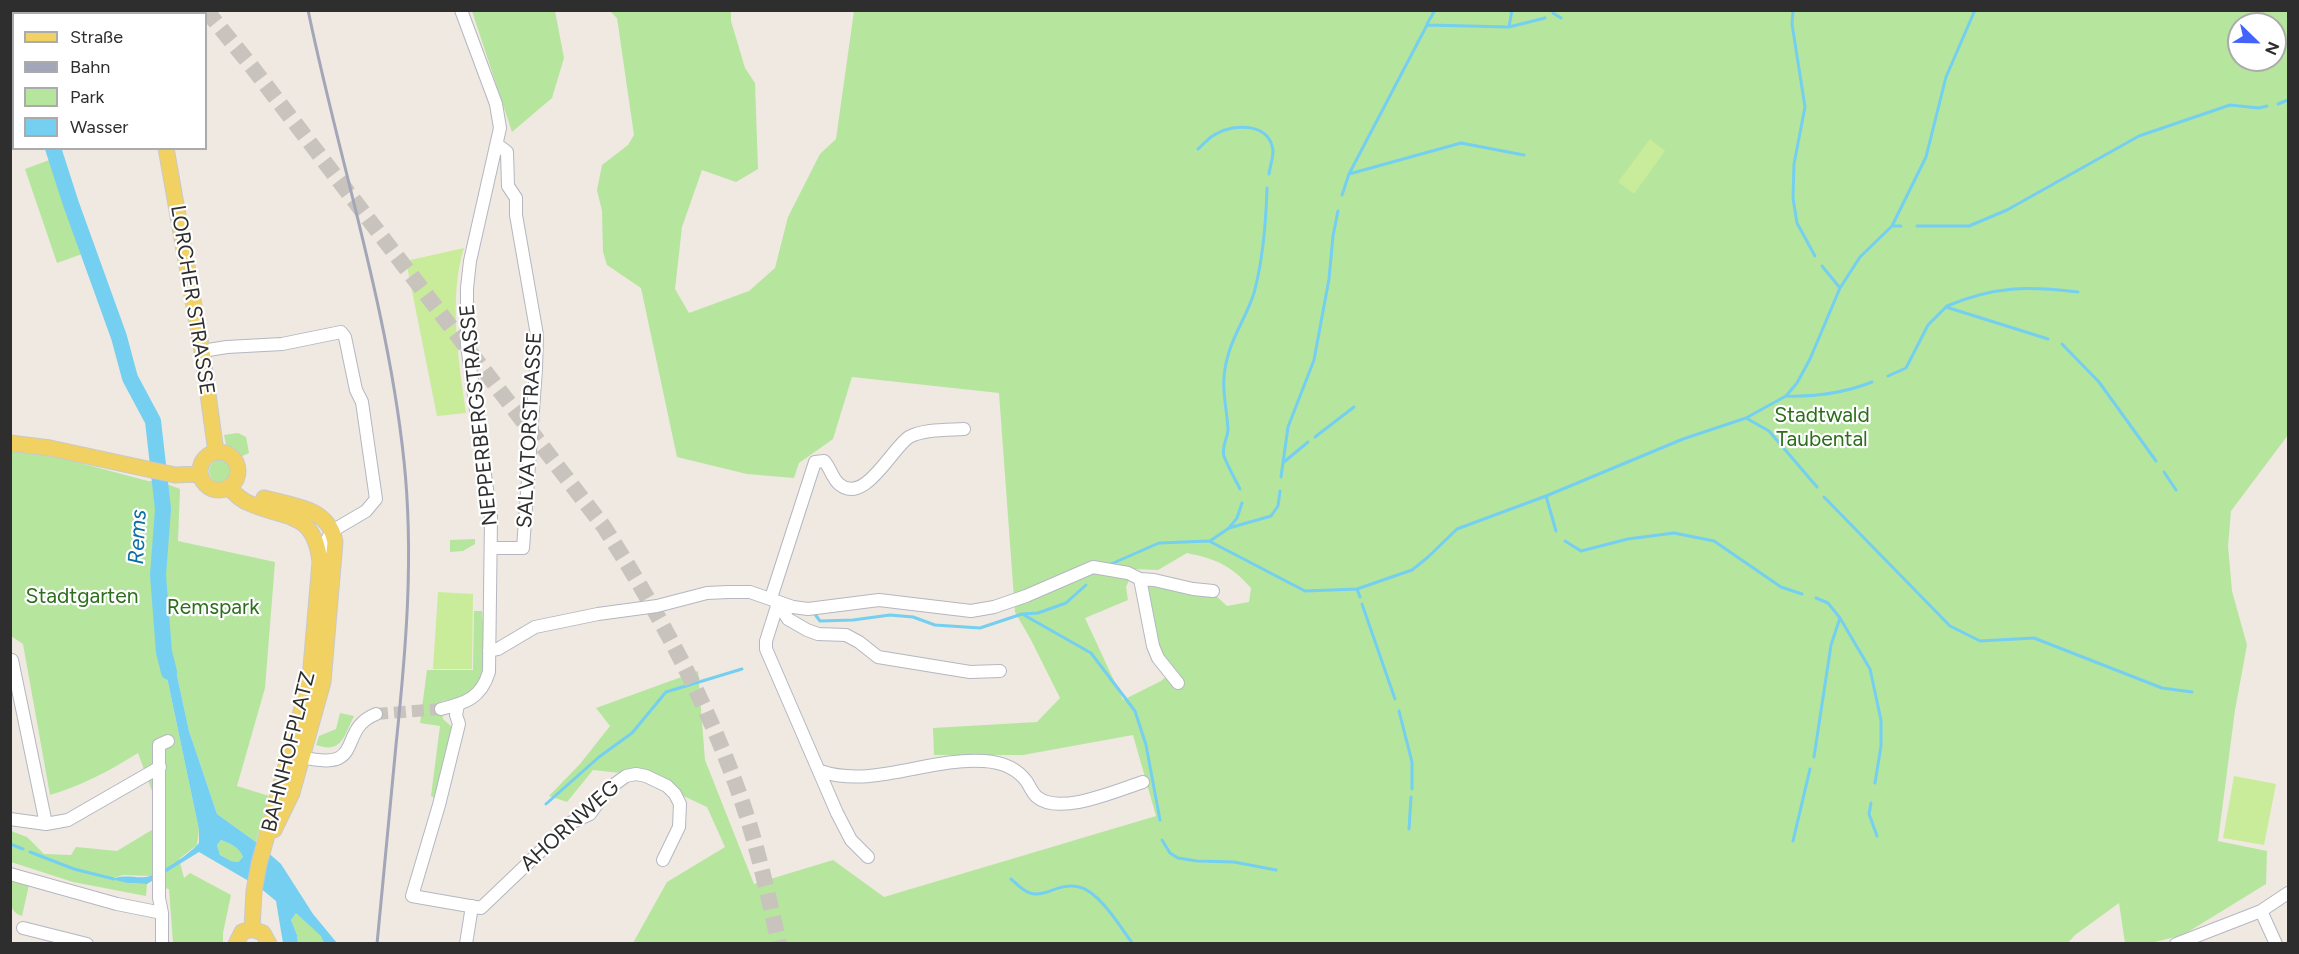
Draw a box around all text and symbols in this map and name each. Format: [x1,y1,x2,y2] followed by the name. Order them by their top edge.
[12,12,207,150] legend
[2227,12,2287,72] north arrow
[70,26,123,48] text: Straße
[2261,39,2283,58] text: N
[70,56,110,78] text: Bahn
[70,86,104,108] text: Park
[70,116,128,138] text: Wasser
[165,203,219,397] street label: LORCHER STRASSE
[455,303,503,527] street label: NEPPERBERGSTRASSE
[512,331,548,529] street label: SALVATORSTRASSE
[1774,403,1870,453] park label: Stadtwald Taubental
[123,509,153,565] water label: Rems
[26,584,138,610] park label: Stadtgarten
[167,595,259,621] park label: Remspark
[257,669,321,835] street label: BAHNHOFPLATZ
[515,775,625,877] street label: AHORNWEG

